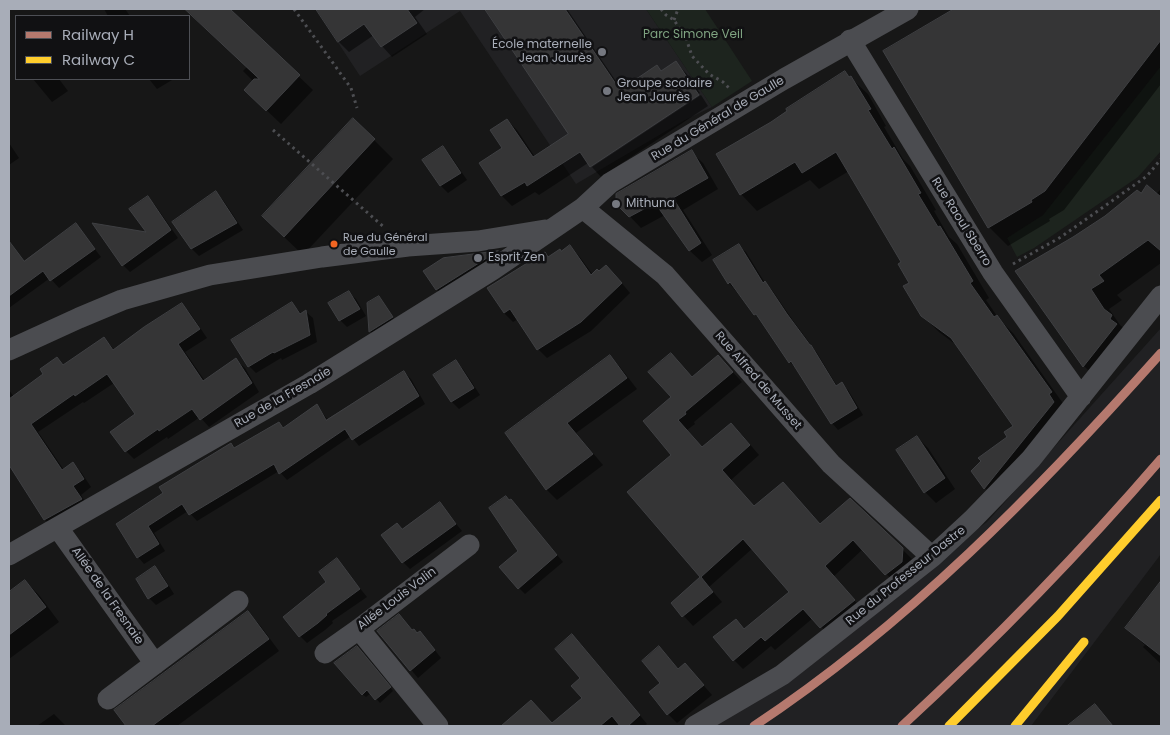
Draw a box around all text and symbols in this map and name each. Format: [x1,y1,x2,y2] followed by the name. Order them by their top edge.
[15,15,190,80] legend
[62,24,134,45] text: Railway H
[643,28,743,42] park label: Parc Simone Veil
[492,38,592,66] place label: École maternelle Jean Jaurès
[596,46,608,58] marker: École maternelle Jean Jaurès
[62,49,135,70] text: Railway C
[649,74,787,164] street label: Rue du Général de Gaulle
[617,77,712,105] place label: Groupe scolaire Jean Jaurès
[601,85,613,97] marker: Groupe scolaire Jean Jaurès
[928,175,994,269] street label: Rue Raoul Sberro
[626,197,675,211] place label: Mithuna
[610,198,622,210] marker: Mithuna
[343,231,427,257] place label: Rue du Général de Gaulle
[329,239,339,249] marker: Rue du Général de Gaulle
[488,251,545,265] place label: Esprit Zen
[472,252,484,264] marker: Esprit Zen
[712,329,804,433] street label: Rue Alfred de Musset
[232,365,334,431] street label: Rue de la Fresnaie
[843,523,969,629] street label: Rue du Professeur Dastre
[68,545,146,647] street label: Allée de la Fresnaie
[355,565,439,633] street label: Allée Louis Valin

